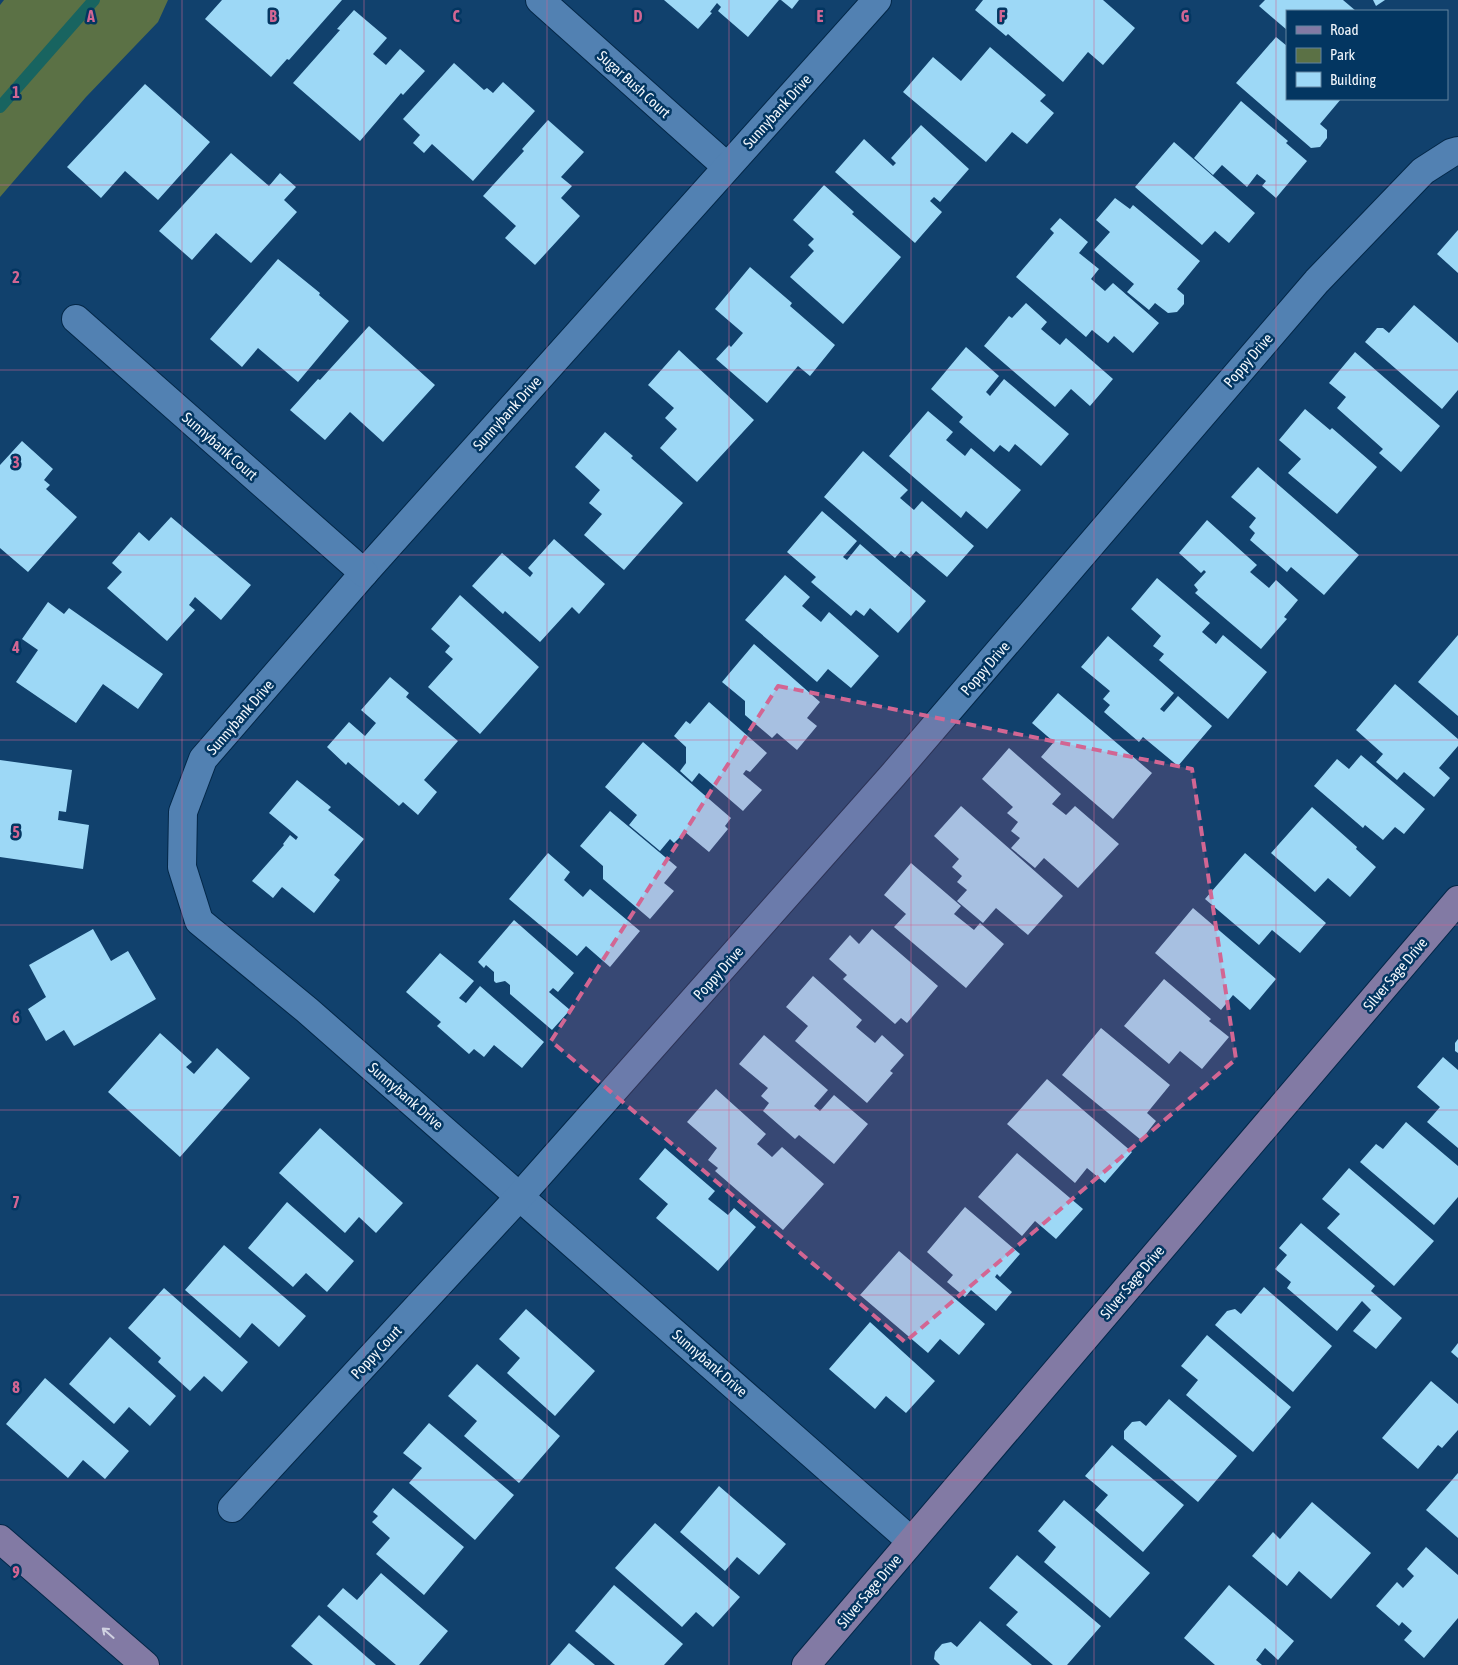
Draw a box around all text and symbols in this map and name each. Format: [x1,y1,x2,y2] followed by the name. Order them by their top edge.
[86,7,95,25] text: A
[269,7,277,25] text: B
[452,7,460,25] text: C
[634,7,643,25] text: D
[817,7,824,25] text: E
[999,7,1006,25] text: F
[1181,7,1190,25] text: G
[1286,10,1448,100] legend
[1330,21,1359,38] text: Road
[1330,46,1355,63] text: Park
[594,47,674,121] street label: Sugar Bush Court
[739,70,815,151] street label: Sunnybank Drive
[1330,71,1376,88] text: Building
[12,83,20,101] text: 1
[12,268,20,286] text: 2
[1220,329,1276,390] street label: Poppy Drive
[469,372,545,453] street label: Sunnybank Drive
[179,409,261,483] street label: Sunnybank Court
[12,453,20,471] text: 3
[957,637,1013,698] street label: Poppy Drive
[11,638,20,656] text: 4
[203,676,277,758] street label: Sunnybank Drive
[12,823,20,841] text: 5
[1359,934,1431,1014] street label: Silver Sage Drive
[690,943,746,1003] street label: Poppy Drive
[12,1008,20,1026] text: 6
[365,1059,447,1133] street label: Sunnybank Drive
[12,1193,20,1211] text: 7
[1096,1242,1168,1322] street label: Silver Sage Drive
[347,1322,405,1382] street label: Poppy Court
[669,1326,751,1400] street label: Sunnybank Drive
[12,1378,20,1396] text: 8
[833,1551,905,1631] street label: Silver Sage Drive
[12,1563,20,1581] text: 9
[102,1627,115,1639] one-way arrow

